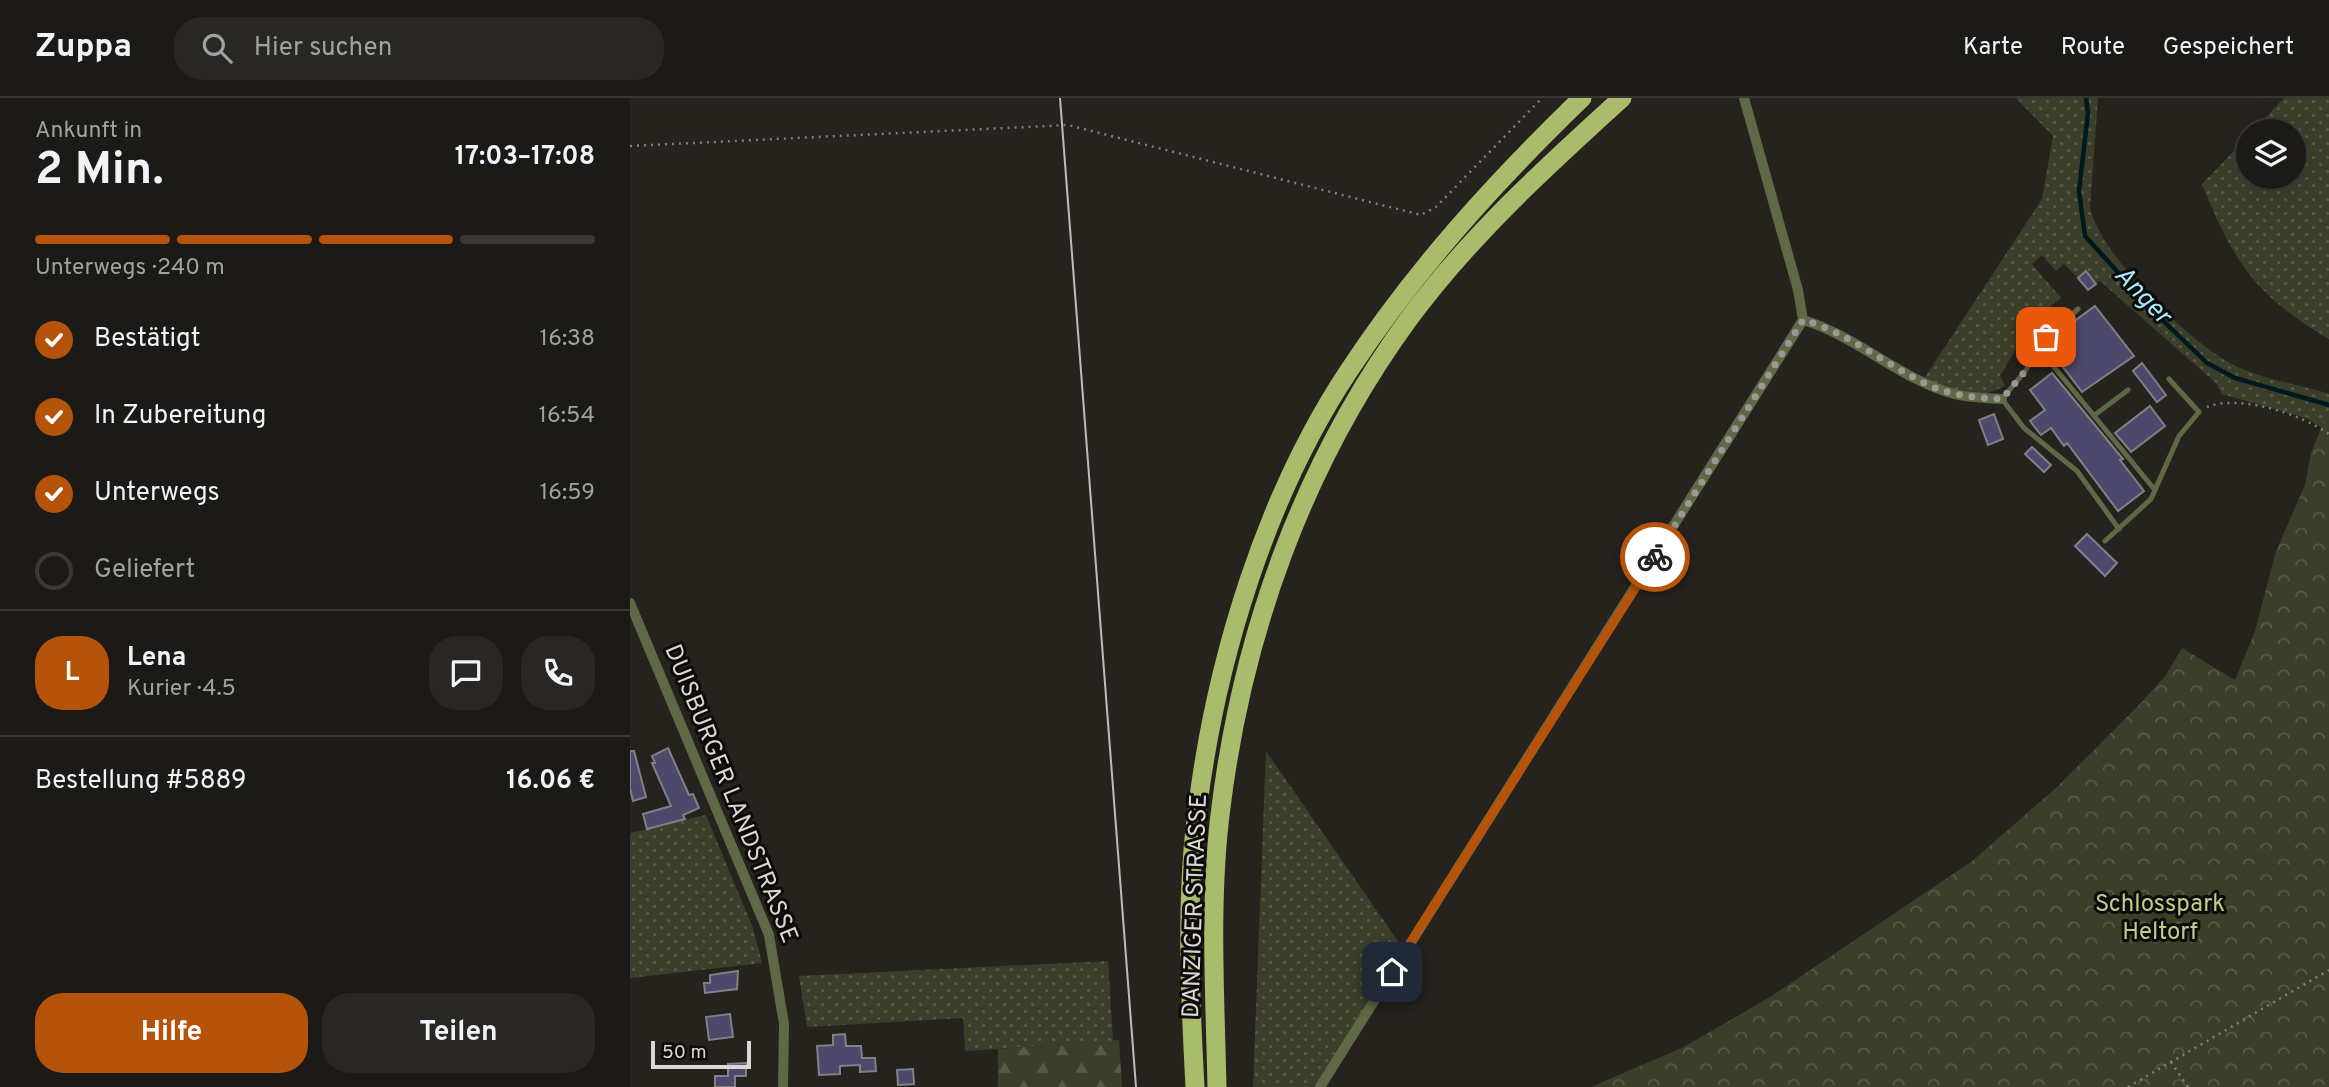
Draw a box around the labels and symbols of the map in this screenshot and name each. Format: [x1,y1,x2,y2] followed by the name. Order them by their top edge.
[2106,260,2179,334] water label: Anger
[2016,307,2076,367] pin
[1620,522,1690,592] courier
[656,640,804,948] street label: DUISBURGER LANDSTRASSE
[1177,793,1215,1019] street label: DANZIGER STRASSE
[2095,890,2225,948] park label: Schlosspark Heltorf
[1362,942,1422,1002] pin
[651,1038,751,1070] scale bar

